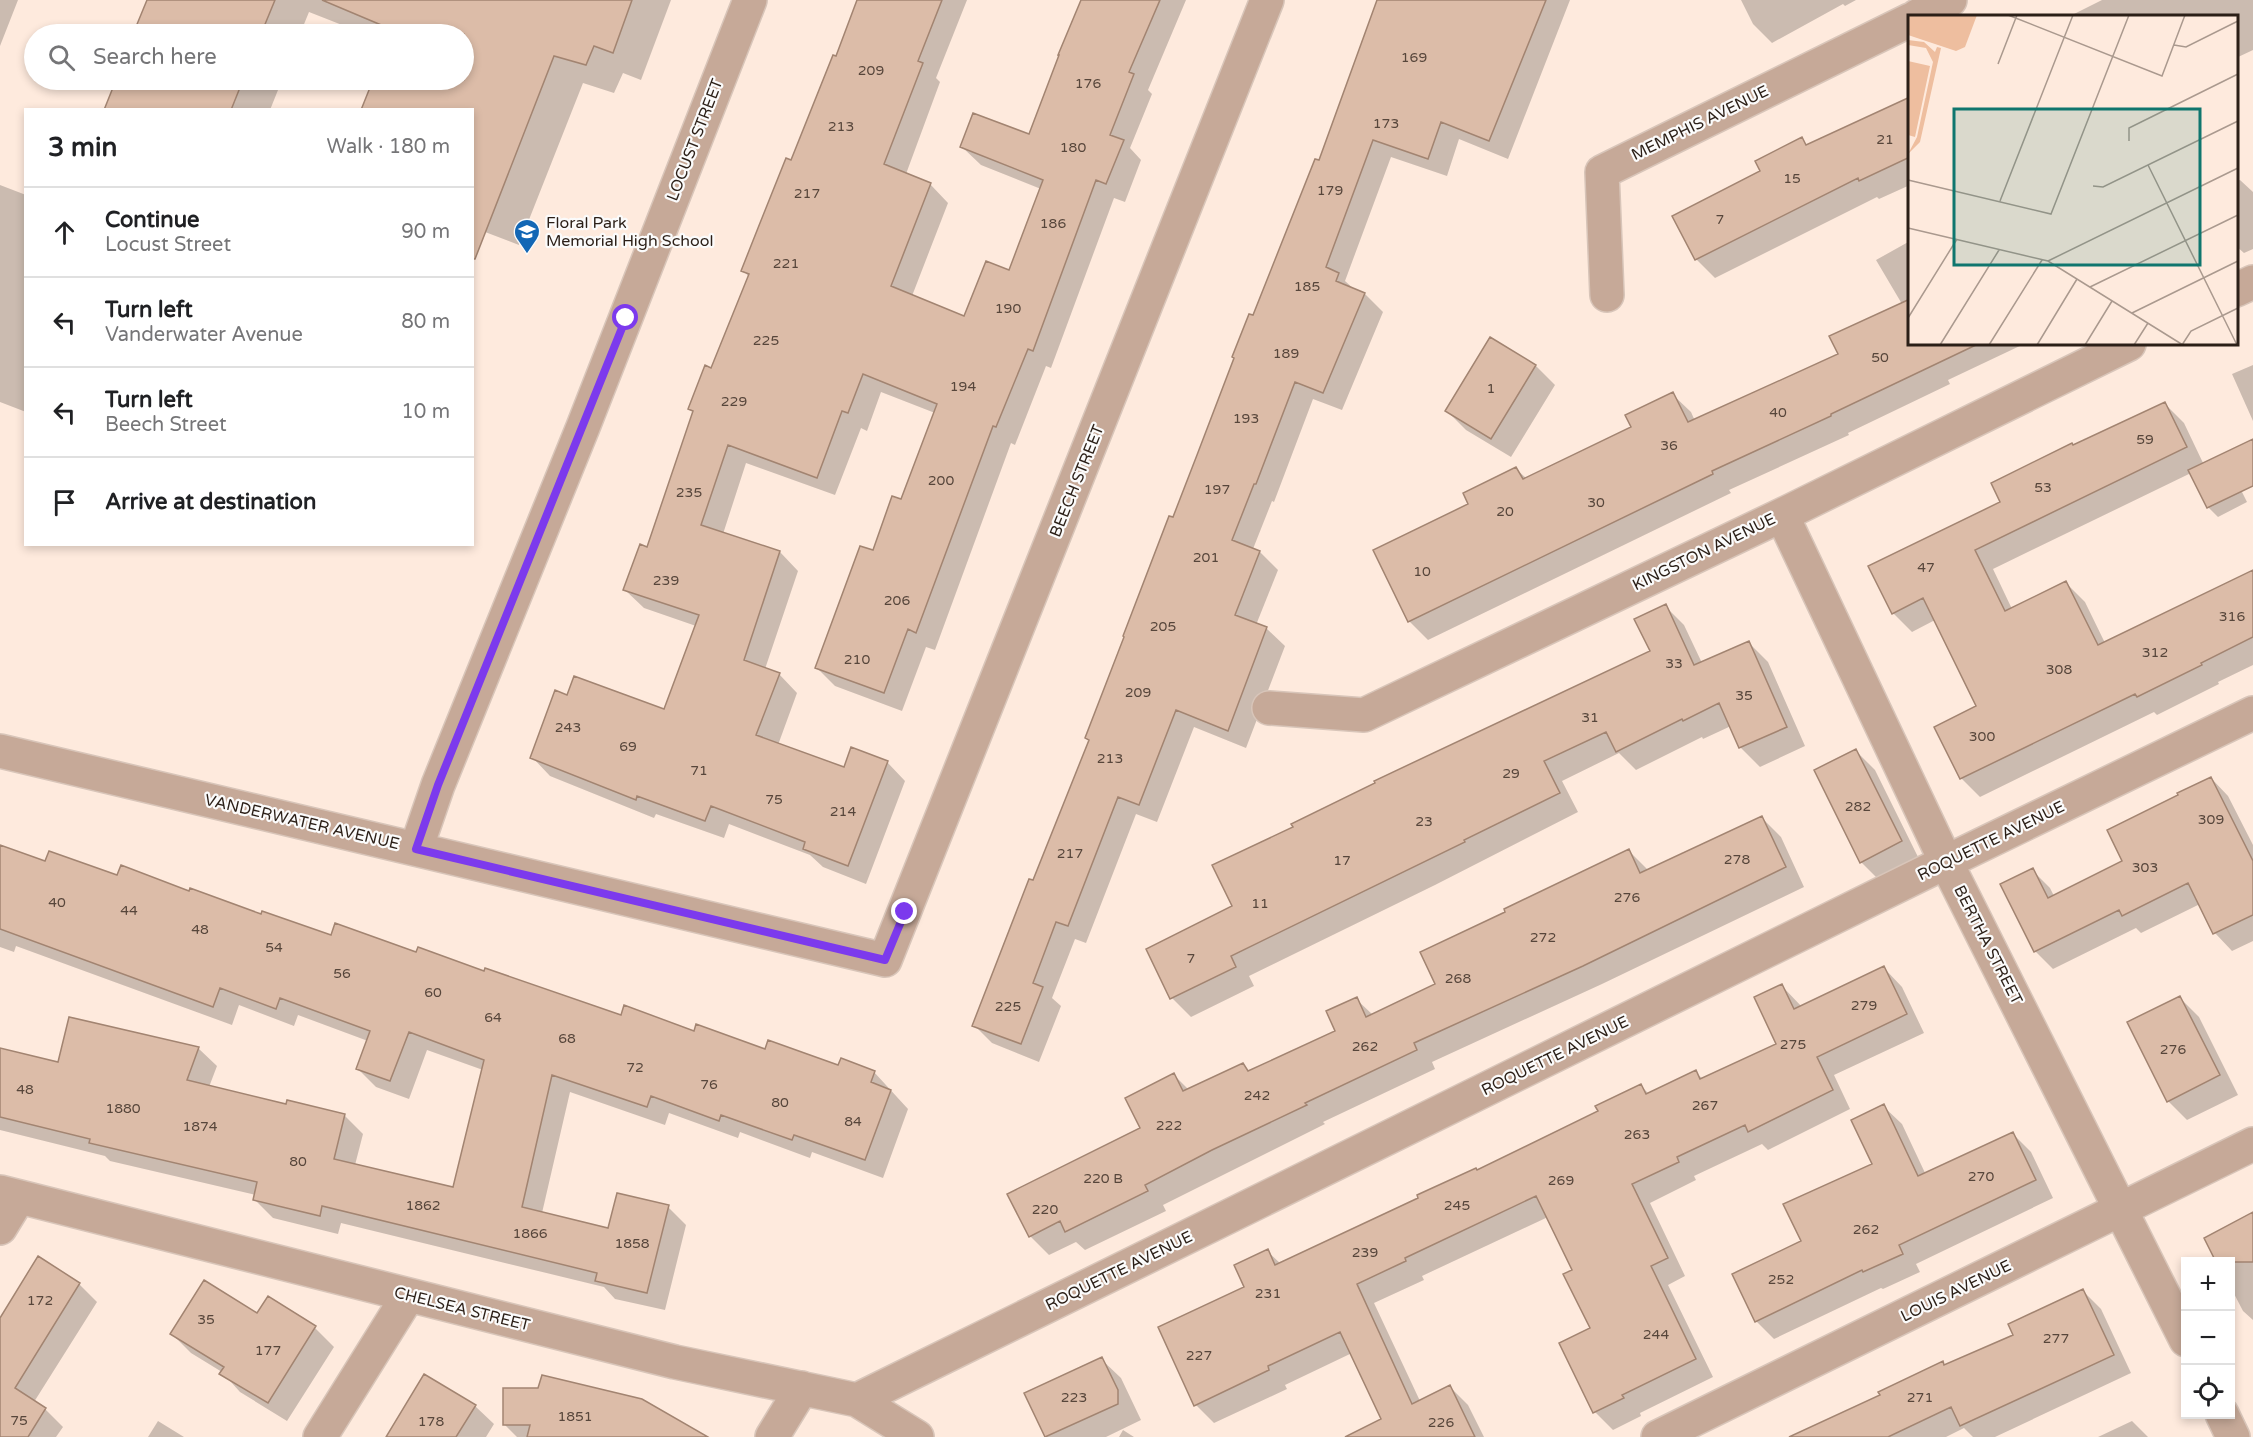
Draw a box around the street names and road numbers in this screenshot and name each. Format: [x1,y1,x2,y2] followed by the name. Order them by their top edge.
[663,76,728,204] street label: LOCUST STREET
[1628,81,1772,165] street label: MEMPHIS AVENUE
[1045,422,1109,540] street label: BEECH STREET
[1629,509,1779,595] street label: KINGSTON AVENUE
[203,790,401,854] street label: VANDERWATER AVENUE
[1914,797,2068,885] street label: ROQUETTE AVENUE
[1949,882,2027,1008] street label: BERTHA STREET
[1478,1012,1632,1100] street label: ROQUETTE AVENUE
[1042,1227,1196,1315] street label: ROQUETTE AVENUE
[1897,1256,2015,1326] street label: LOUIS AVENUE
[392,1282,532,1336] street label: CHELSEA STREET

